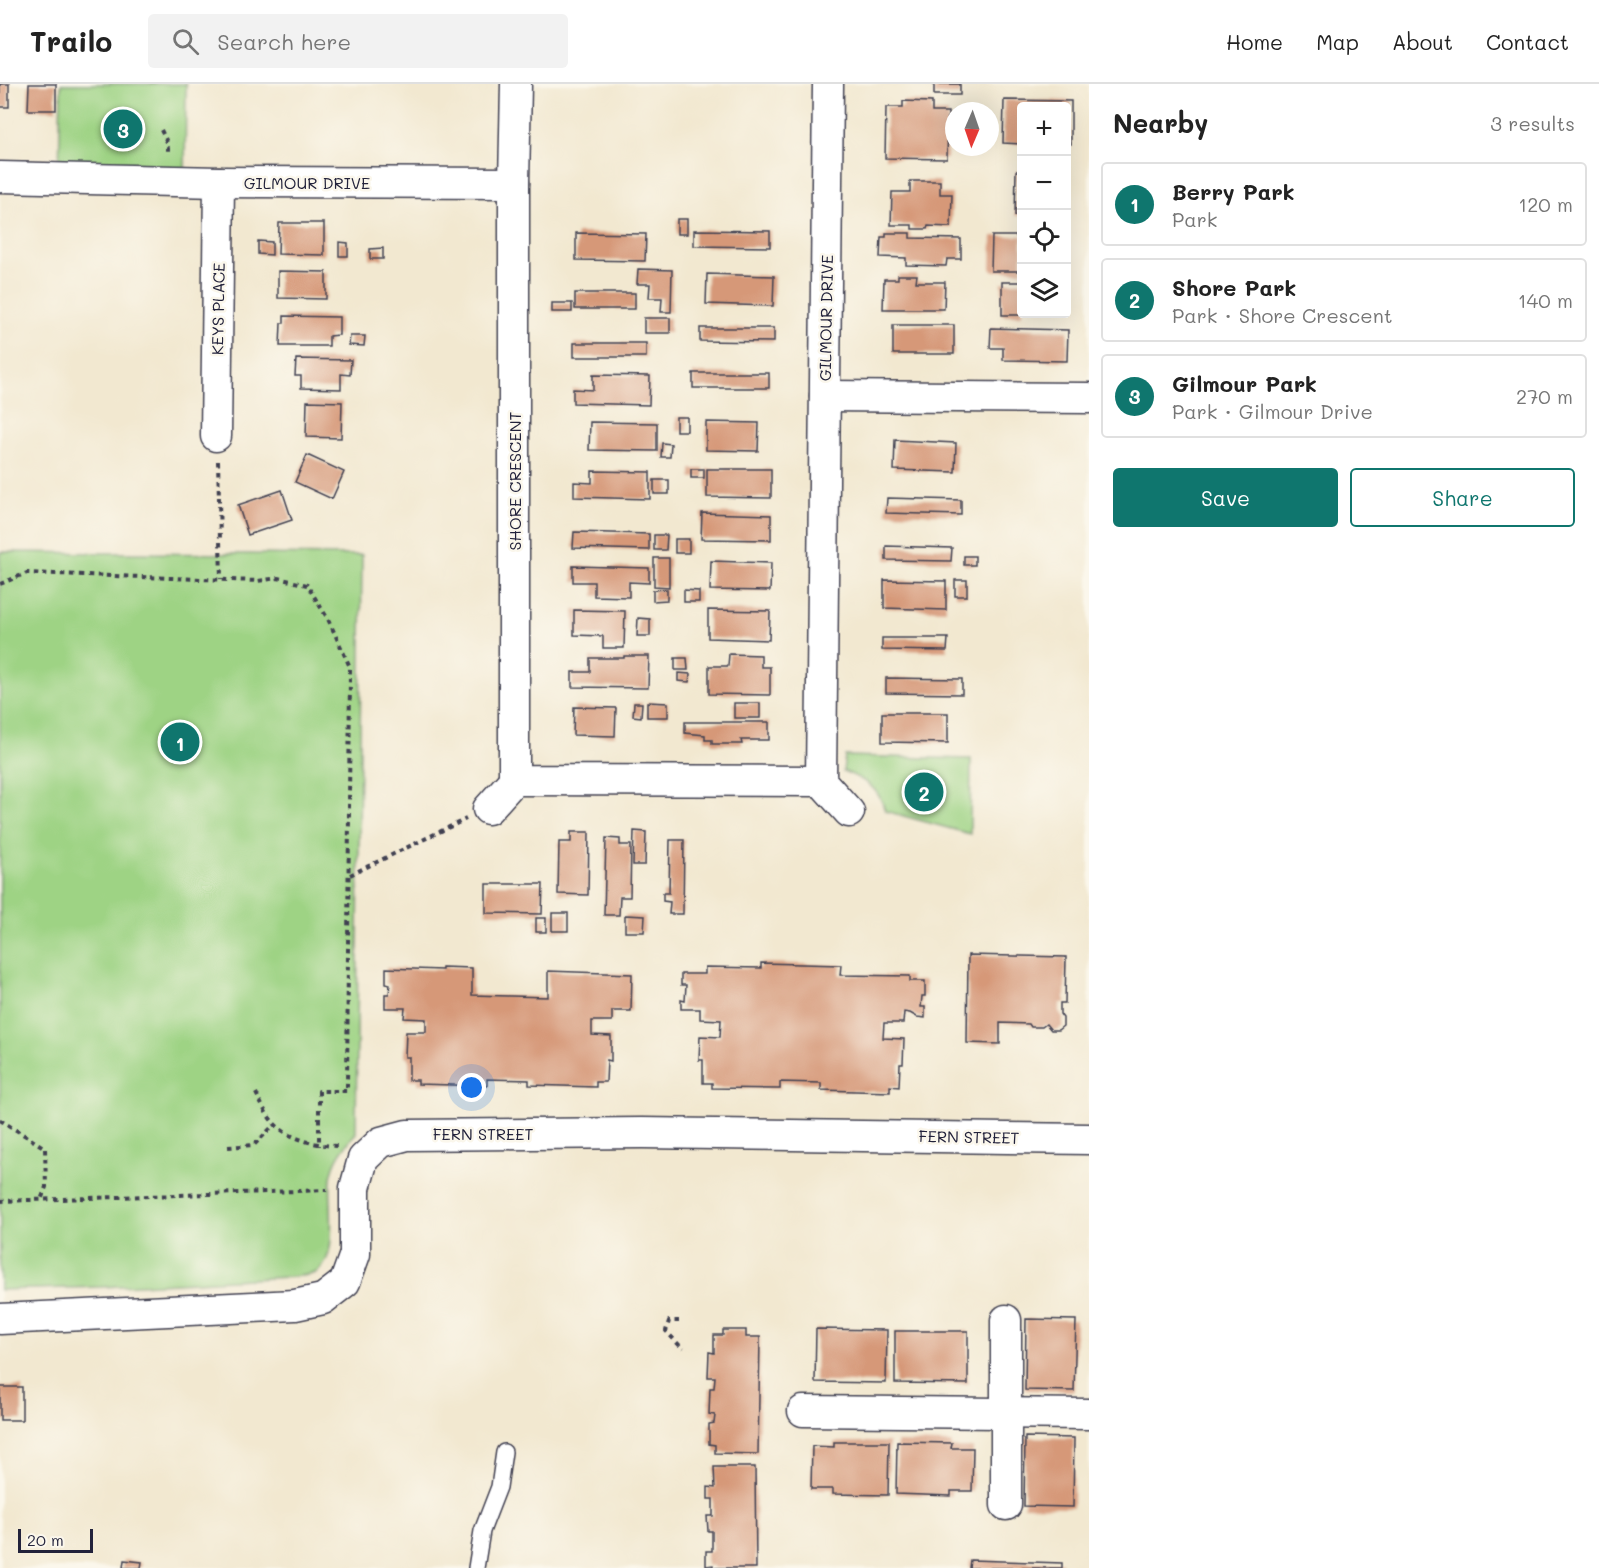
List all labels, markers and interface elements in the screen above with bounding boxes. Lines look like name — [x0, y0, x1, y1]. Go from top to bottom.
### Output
search box — [148, 14, 568, 68]
text: Trailo — [30, 23, 112, 59]
icon: search — [169, 25, 202, 58]
text: Search here — [217, 27, 351, 56]
text: Home — [1226, 28, 1283, 55]
text: Map — [1316, 28, 1359, 55]
text: About — [1392, 28, 1453, 55]
text: Contact — [1486, 28, 1569, 55]
north arrow — [945, 102, 999, 156]
map controls — [1017, 102, 1071, 318]
button: + — [1017, 102, 1071, 156]
pin: 3 — [104, 106, 142, 152]
text: Nearby — [1113, 106, 1208, 140]
text: 3 results — [1490, 110, 1575, 136]
button: − — [1017, 156, 1071, 210]
street label: GILMOUR DRIVE — [244, 172, 370, 193]
text: Berry Park — [1172, 177, 1295, 206]
text: 1 — [1130, 191, 1139, 217]
text: 120 m — [1518, 191, 1573, 217]
text: Park — [1172, 206, 1217, 232]
button: locate — [1017, 210, 1071, 264]
street label: GILMOUR DRIVE — [814, 255, 837, 381]
street label: KEYS PLACE — [206, 263, 229, 355]
button: layers — [1017, 264, 1071, 318]
text: Shore Park — [1172, 273, 1296, 302]
text: 2 — [1129, 287, 1140, 313]
text: 140 m — [1518, 287, 1573, 313]
text: Park · Shore Crescent — [1172, 302, 1393, 328]
text: Gilmour Park — [1172, 369, 1317, 398]
text: 3 — [1129, 383, 1141, 409]
text: 270 m — [1516, 383, 1573, 409]
text: Park · Gilmour Drive — [1172, 398, 1373, 424]
street label: SHORE CRESCENT — [504, 412, 525, 550]
button: Save — [1113, 468, 1338, 527]
button: Share — [1350, 468, 1575, 527]
pin: 1 — [160, 720, 200, 764]
pin: 2 — [904, 770, 944, 814]
your location — [457, 1073, 486, 1102]
street label: FERN STREET — [433, 1123, 533, 1144]
street label: FERN STREET — [918, 1125, 1020, 1148]
scale bar — [18, 1526, 93, 1554]
text: 20 m — [27, 1529, 64, 1550]

